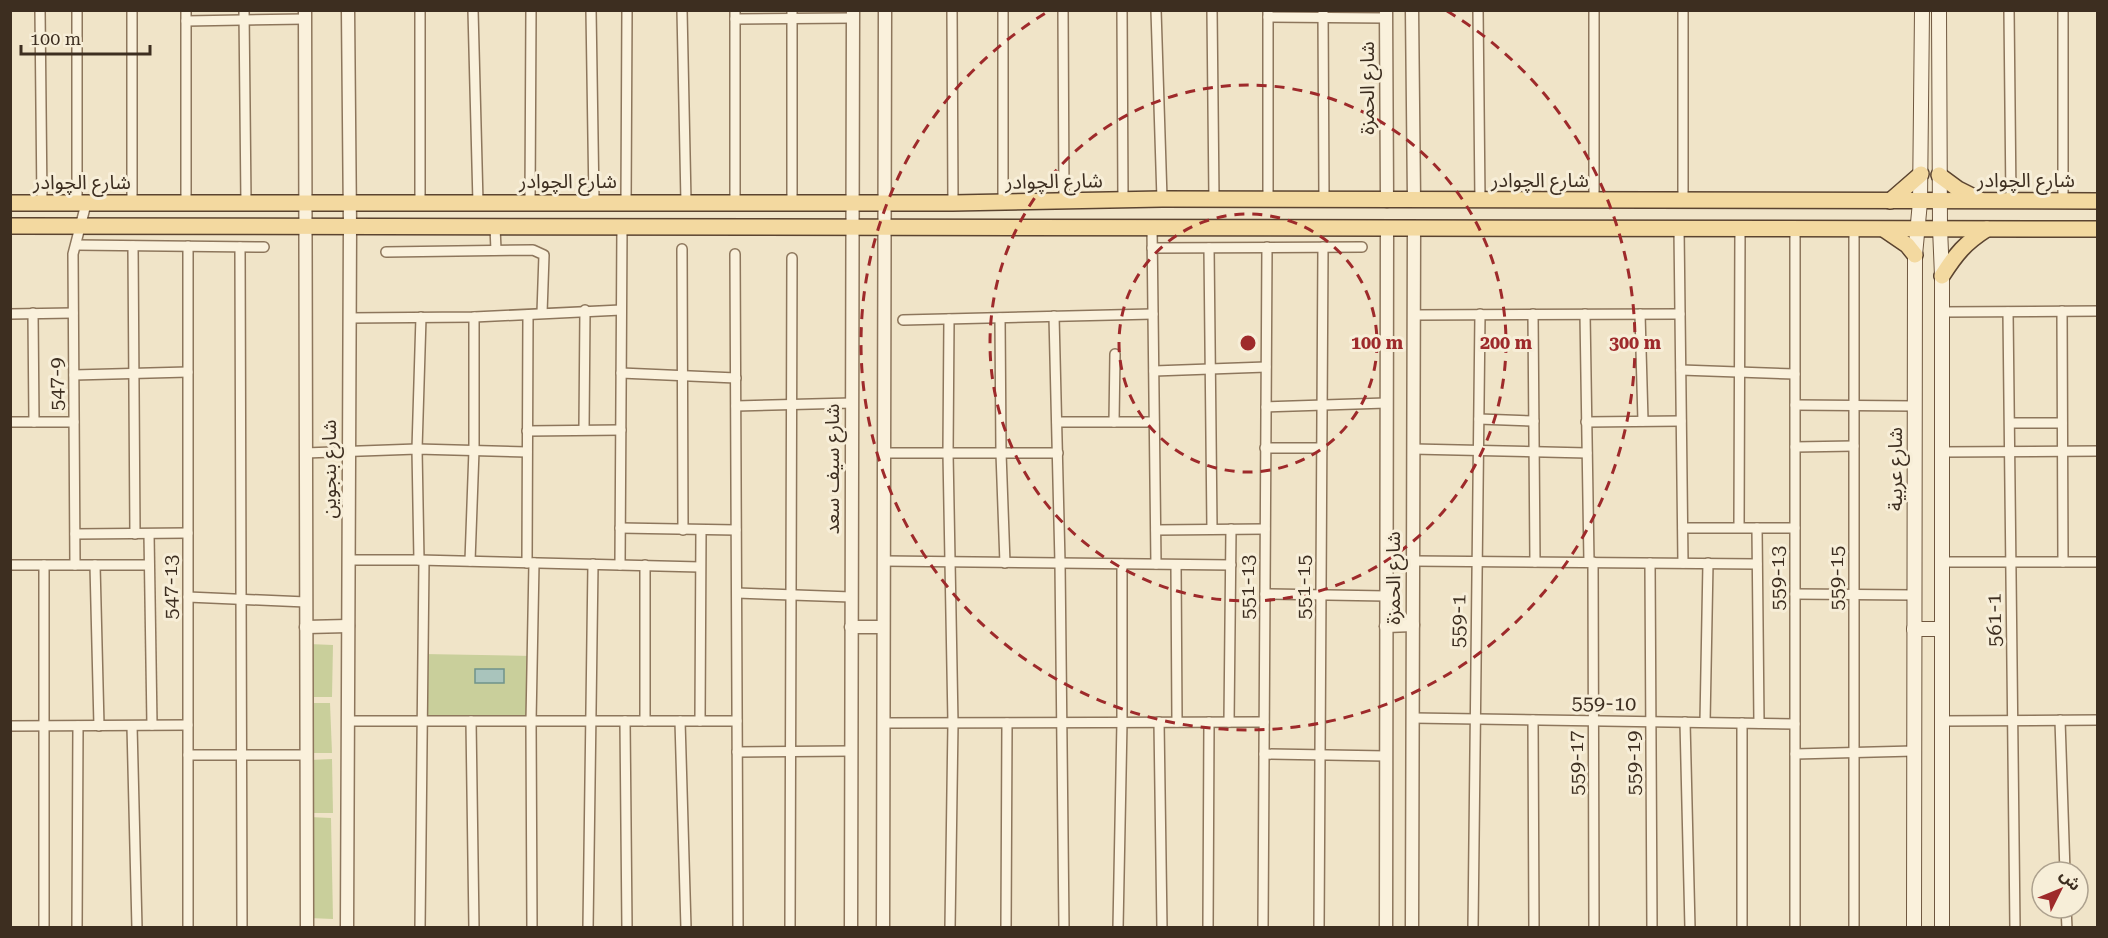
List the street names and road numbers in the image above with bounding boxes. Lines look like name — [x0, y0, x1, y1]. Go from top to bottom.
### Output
street label: شارع الحمزة — [1355, 41, 1382, 135]
street label: شارع الچوادر — [1004, 168, 1103, 197]
street label: شارع الچوادر — [1490, 168, 1589, 195]
street label: شارع الچوادر — [1976, 168, 2075, 195]
street label: شارع الچوادر — [518, 169, 617, 196]
street label: شارع الچوادر — [32, 170, 131, 197]
street label: 547-9 — [44, 357, 68, 411]
street label: شارع سيف سعد — [820, 404, 847, 534]
street label: شارع بنجوين — [317, 419, 344, 519]
street label: شارع عربية — [1883, 427, 1910, 511]
street label: شارع الحمزة — [1381, 531, 1408, 625]
street label: 559-13 — [1765, 546, 1789, 610]
street label: 559-15 — [1824, 546, 1848, 610]
street label: 547-13 — [158, 555, 182, 619]
street label: 551-13 — [1235, 555, 1259, 619]
street label: 551-15 — [1291, 555, 1315, 619]
street label: 561-1 — [1982, 593, 2006, 647]
street label: 559-1 — [1446, 594, 1470, 648]
street label: 559-10 — [1571, 690, 1637, 716]
street label: 559-17 — [1564, 731, 1588, 795]
street label: 559-19 — [1621, 731, 1645, 795]

